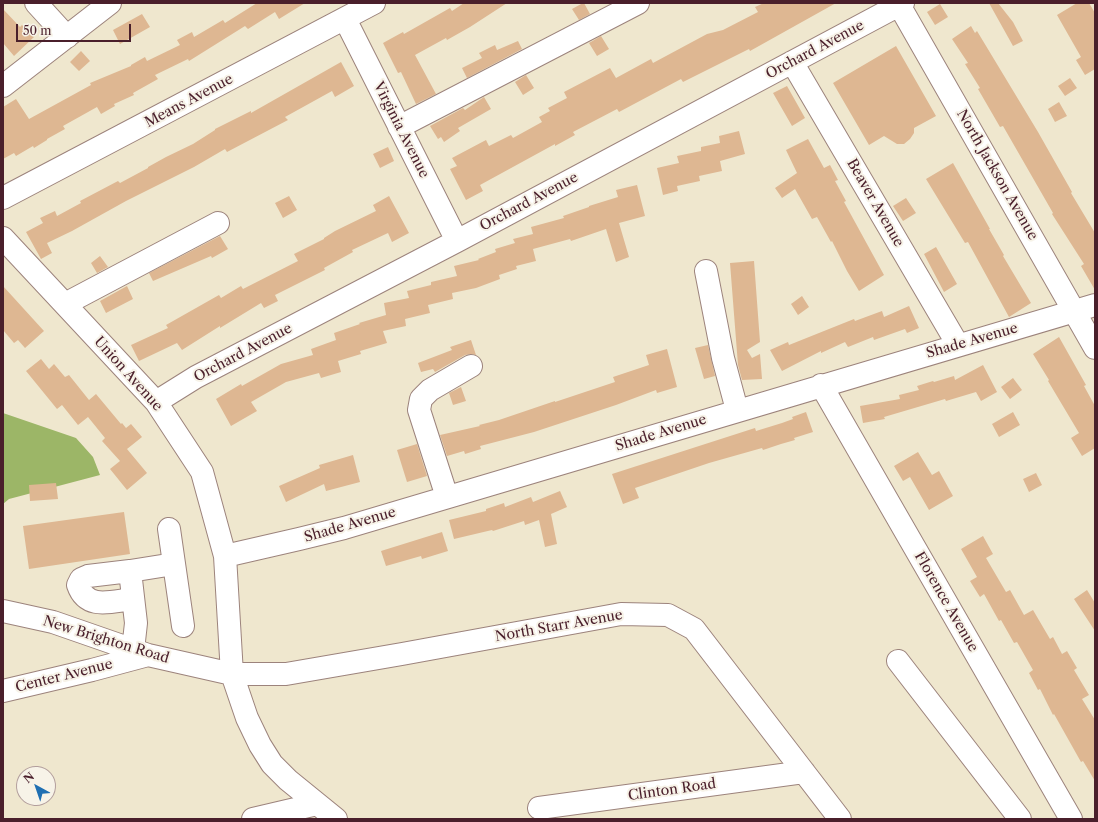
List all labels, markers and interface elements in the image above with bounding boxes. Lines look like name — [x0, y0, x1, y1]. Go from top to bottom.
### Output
scale bar — [18, 16, 133, 42]
street label: Orchard Avenue — [763, 17, 867, 83]
text: 50 m — [23, 23, 52, 38]
street label: Means Avenue — [142, 71, 236, 131]
street label: Virginia Avenue — [370, 79, 432, 181]
street label: North Jackson Avenue — [953, 107, 1041, 243]
street label: Beaver Avenue — [843, 156, 907, 250]
street label: Orchard Avenue — [477, 169, 581, 235]
street label: Orchard Avenue — [191, 320, 295, 386]
street label: Shade Avenue — [924, 320, 1020, 362]
street label: Union Avenue — [90, 333, 166, 415]
street label: Shade Avenue — [613, 411, 709, 455]
street label: Shade Avenue — [302, 504, 398, 546]
street label: Florence Avenue — [911, 549, 981, 655]
street label: North Starr Avenue — [494, 607, 624, 645]
street label: New Brighton Road — [41, 613, 171, 667]
street label: Center Avenue — [14, 656, 114, 696]
north arrow — [16, 766, 56, 806]
text: N — [21, 769, 37, 786]
street label: Clinton Road — [627, 776, 717, 804]

